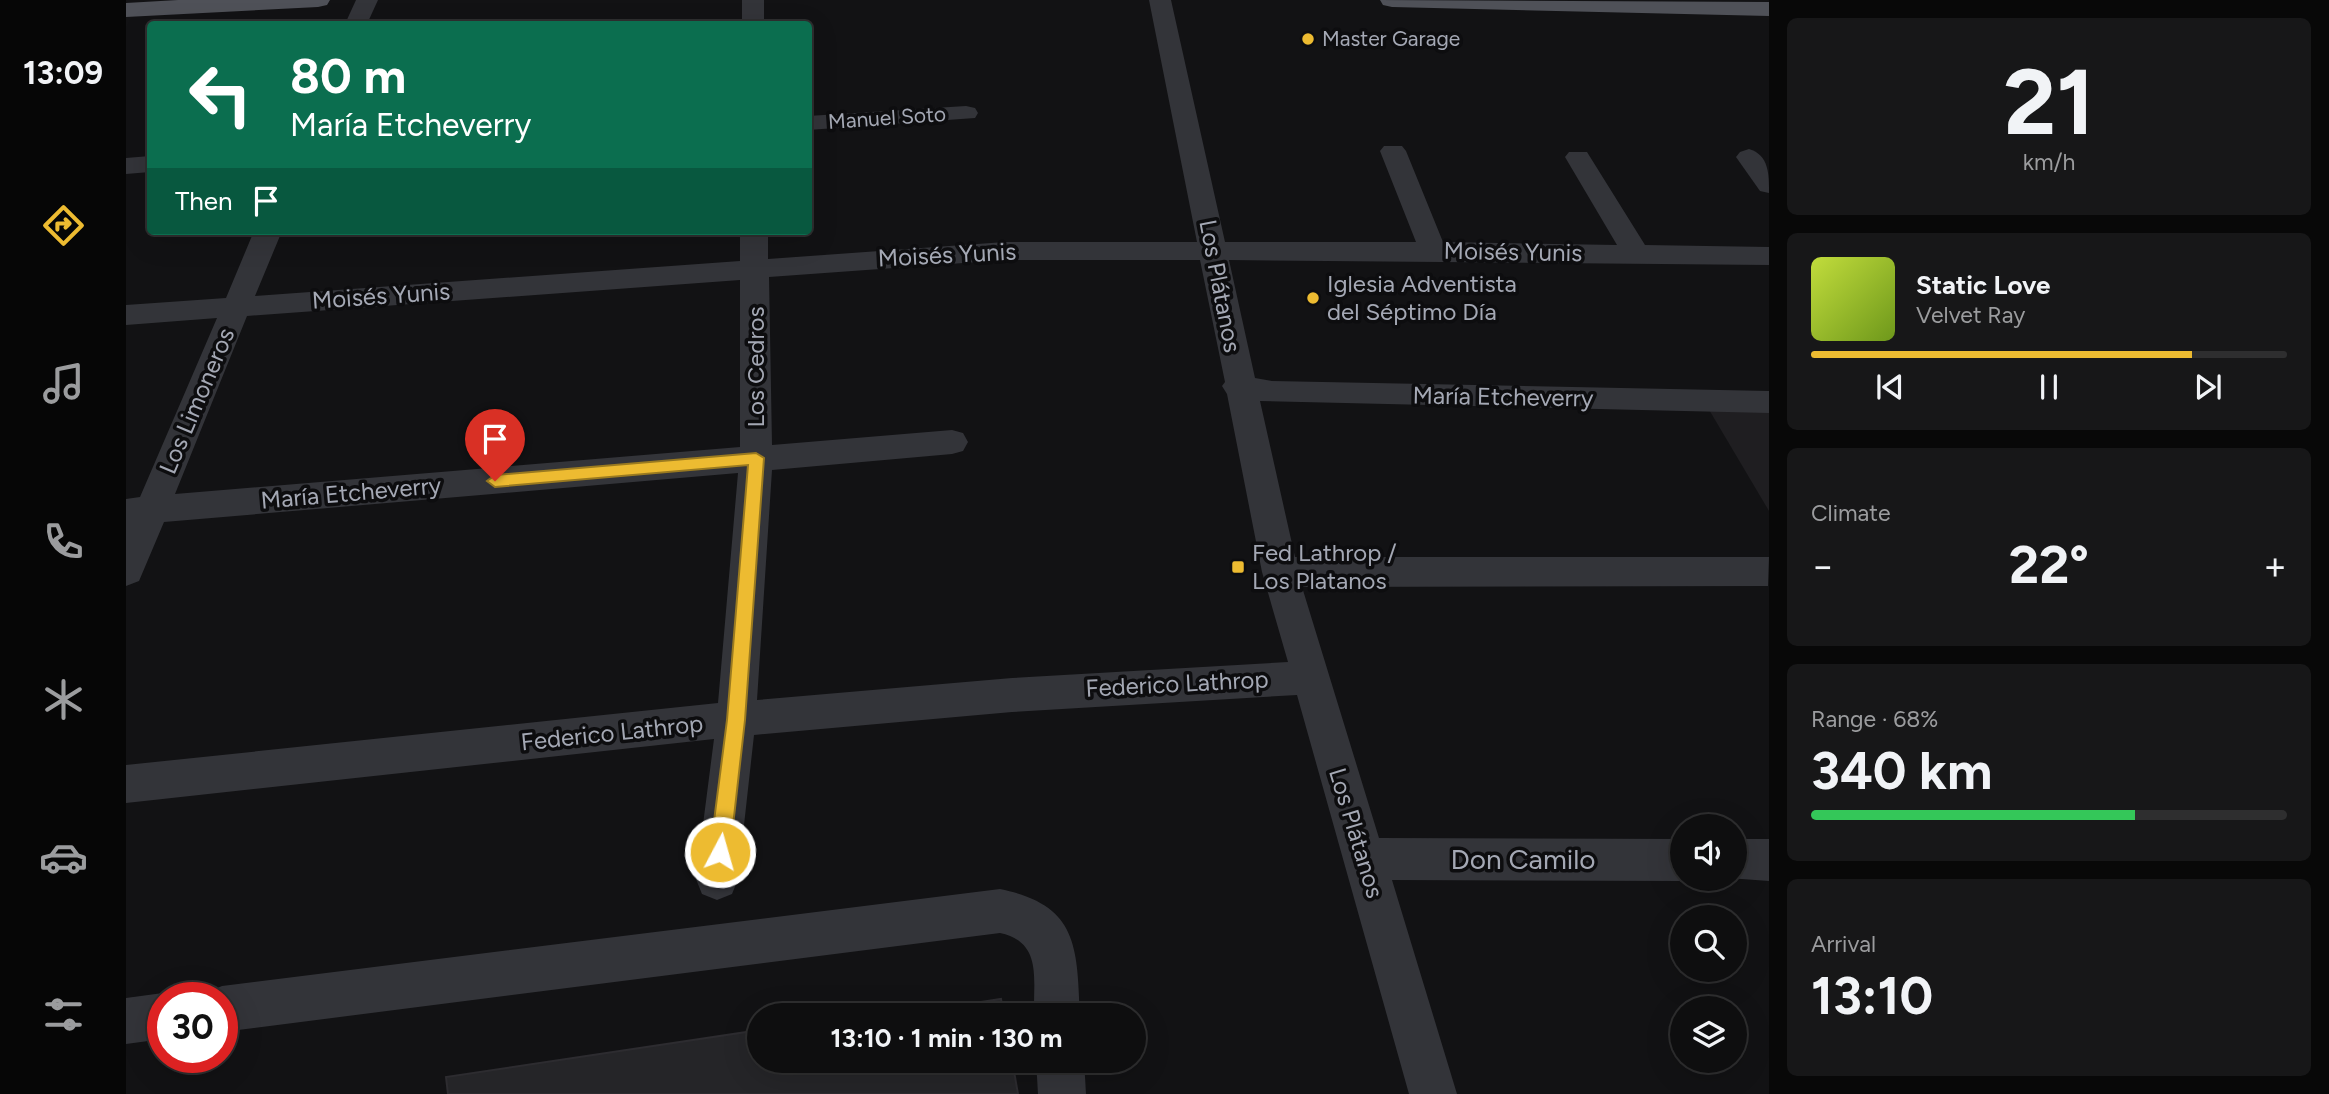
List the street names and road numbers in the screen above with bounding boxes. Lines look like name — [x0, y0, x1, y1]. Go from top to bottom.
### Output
street label: Manuel Soto — [827, 101, 947, 134]
street label: Los Plátanos — [1193, 217, 1248, 355]
street label: Moisés Yunis — [877, 236, 1017, 273]
street label: Moisés Yunis — [1443, 236, 1583, 267]
street label: Moisés Yunis — [311, 276, 451, 315]
street label: Los Cedros — [741, 306, 770, 428]
street label: Los Limoneros — [153, 324, 240, 478]
street label: María Etcheverry — [1412, 380, 1594, 413]
street label: María Etcheverry — [260, 470, 443, 515]
street label: Federico Lathrop — [1085, 664, 1269, 703]
street label: Federico Lathrop — [519, 709, 705, 756]
street label: Los Plátanos — [1323, 764, 1390, 901]
street label: Don Camilo — [1450, 842, 1596, 876]

